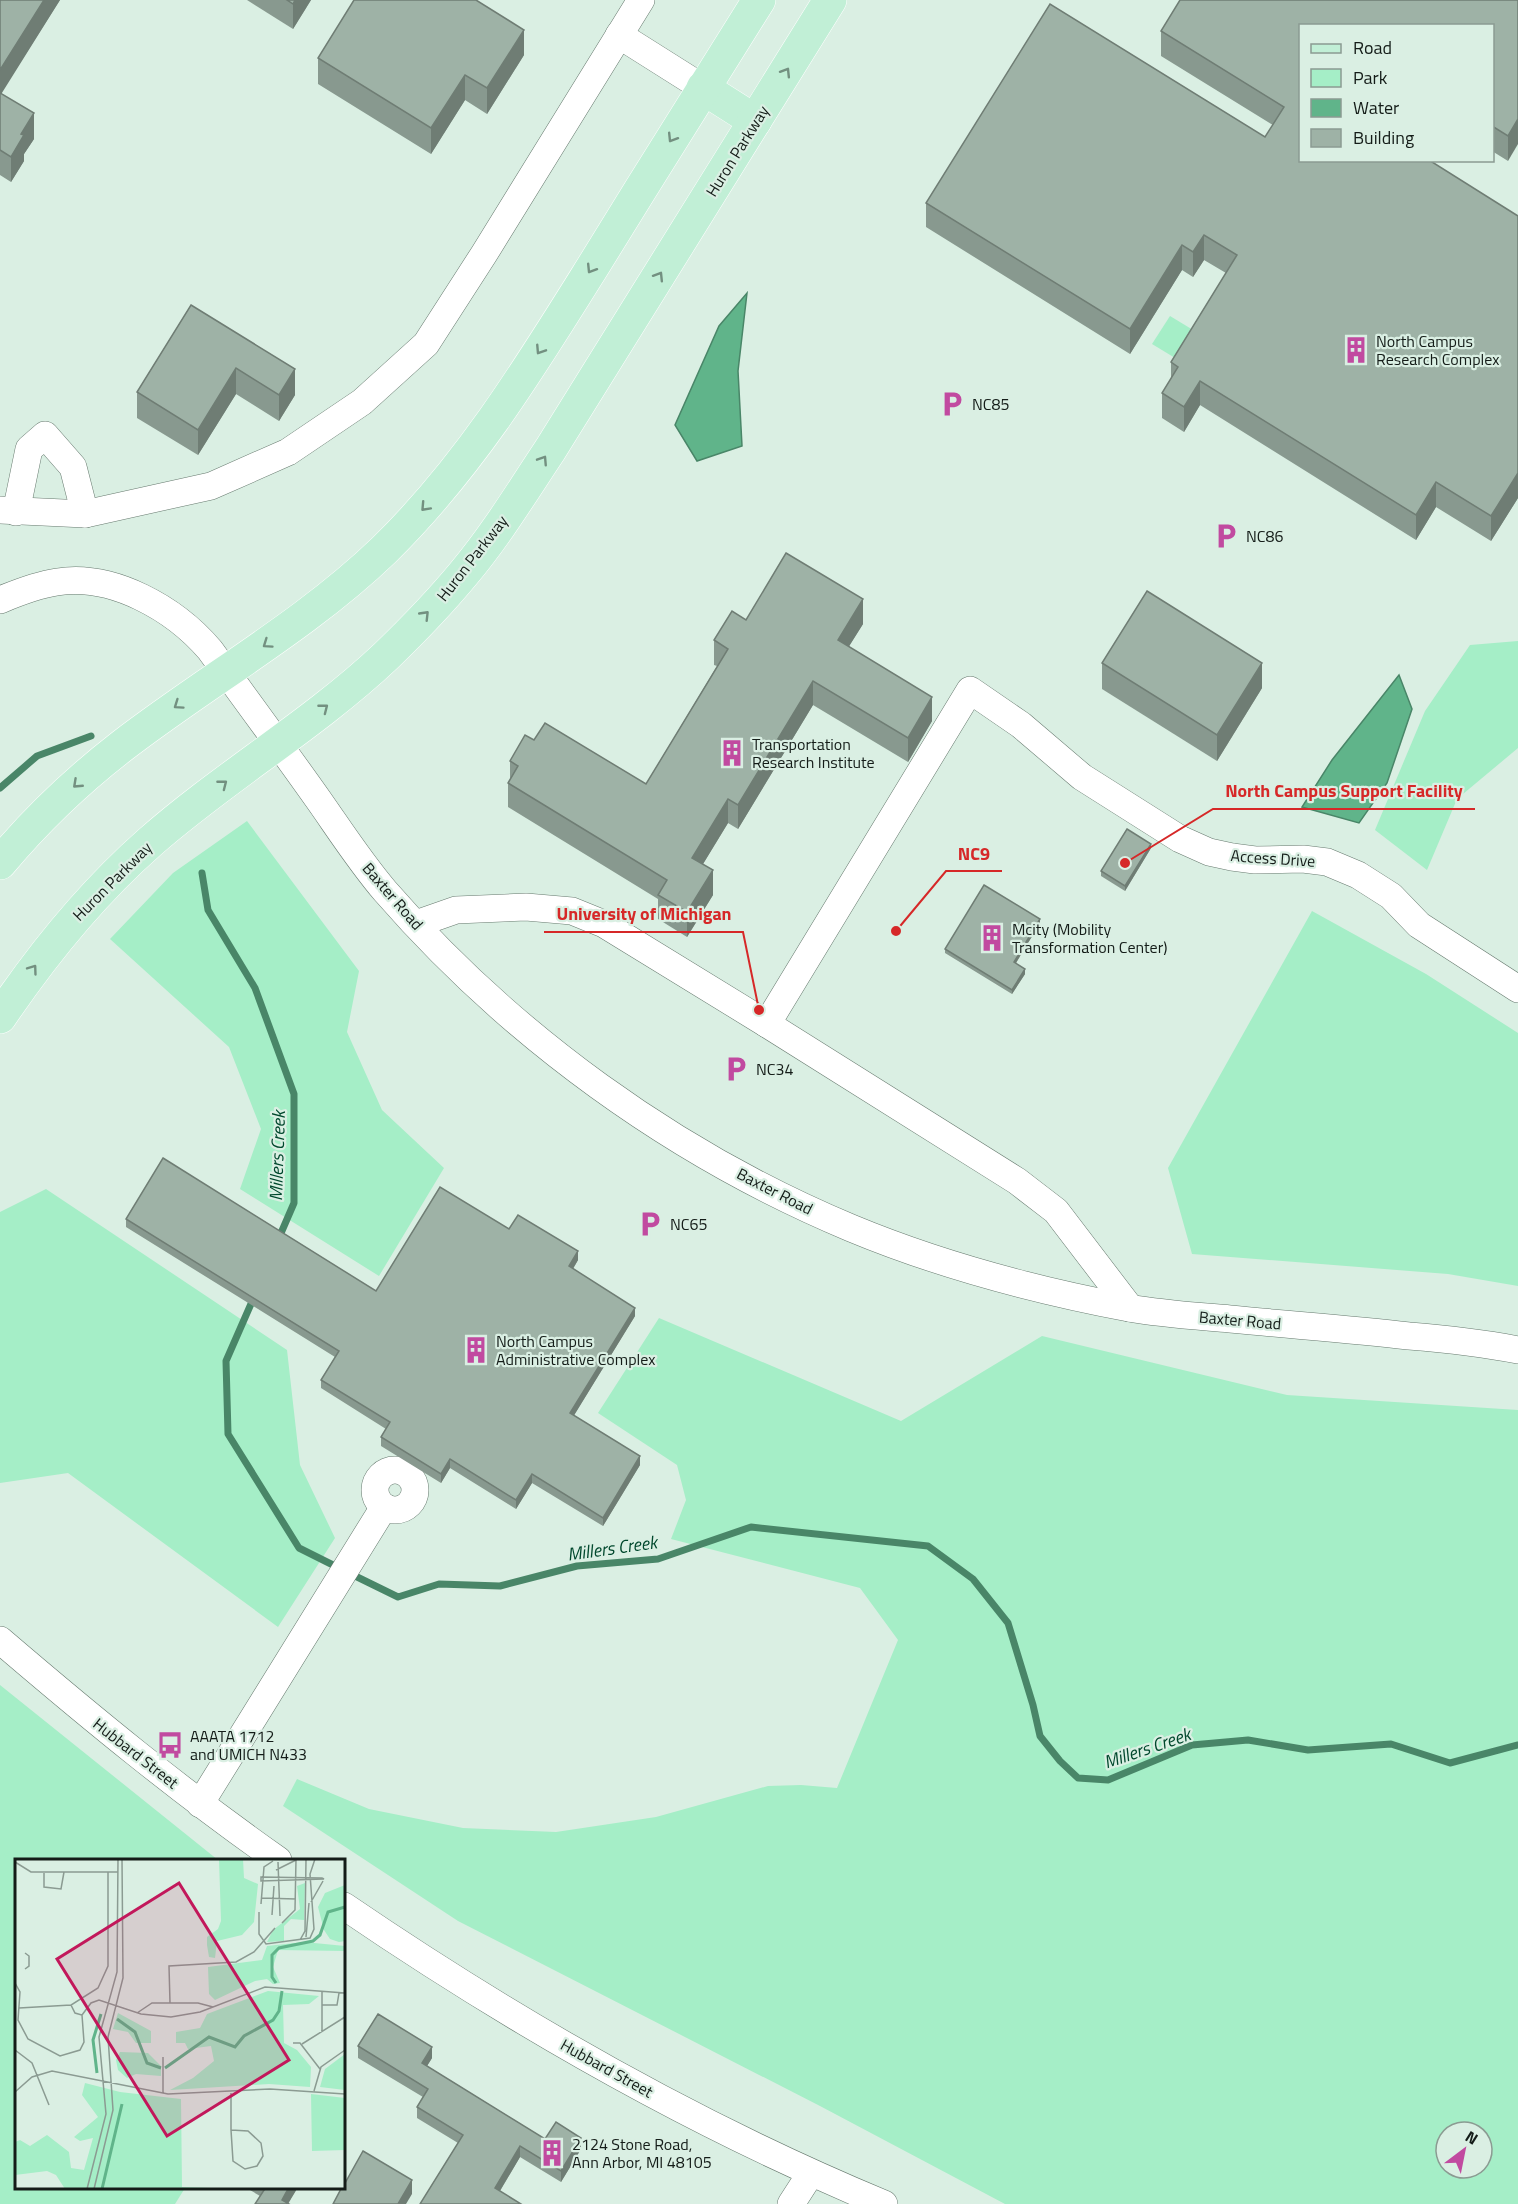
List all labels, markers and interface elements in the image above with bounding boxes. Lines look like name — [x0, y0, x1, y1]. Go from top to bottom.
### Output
legend — [1299, 24, 1494, 162]
text: Road — [1353, 34, 1392, 61]
text: Park — [1353, 64, 1388, 91]
one-way arrow — [779, 67, 790, 78]
text: Water — [1353, 94, 1399, 121]
street label: Huron Parkway — [699, 100, 775, 201]
text: Building — [1353, 124, 1414, 151]
one-way arrow — [668, 132, 680, 142]
one-way arrow — [587, 263, 598, 274]
one-way arrow — [651, 272, 663, 282]
place label: North Campus Research Complex — [1376, 329, 1500, 371]
building icon: North Campus Research Complex — [1341, 335, 1371, 365]
one-way arrow — [536, 343, 547, 354]
parking icon: NC85 — [937, 389, 967, 419]
place label: NC85 — [972, 392, 1009, 416]
one-way arrow — [536, 456, 547, 467]
one-way arrow — [421, 501, 432, 511]
street label: Huron Parkway — [431, 510, 514, 606]
parking icon: NC86 — [1211, 521, 1241, 551]
place label: NC86 — [1246, 524, 1283, 548]
one-way arrow — [418, 611, 429, 622]
one-way arrow — [263, 637, 274, 648]
one-way arrow — [174, 698, 185, 709]
one-way arrow — [317, 704, 328, 715]
place label: Transportation Research Institute — [752, 732, 875, 774]
building icon: Transportation Research Institute — [717, 738, 747, 768]
callout: North Campus Support Facility — [1213, 773, 1475, 809]
one-way arrow — [73, 777, 84, 788]
text: North Campus Support Facility — [1225, 777, 1463, 804]
one-way arrow — [216, 781, 227, 792]
callout: NC9 — [946, 835, 1002, 871]
street label: Huron Parkway — [67, 836, 157, 926]
text: NC9 — [958, 840, 990, 867]
street label: Access Drive — [1230, 843, 1316, 873]
street label: Baxter Road — [357, 857, 429, 935]
callout: University of Michigan — [544, 896, 743, 932]
text: University of Michigan — [556, 900, 732, 927]
place label: Mcity (Mobility Transformation Center) — [1012, 917, 1167, 959]
building icon: Mcity (Mobility Transformation Center) — [977, 923, 1007, 953]
one-way arrow — [26, 965, 37, 976]
parking icon: NC34 — [721, 1054, 751, 1084]
place label: NC34 — [756, 1057, 793, 1081]
water label: Millers Creek — [262, 1108, 292, 1202]
street label: Baxter Road — [733, 1162, 817, 1220]
parking icon: NC65 — [635, 1209, 665, 1239]
place label: NC65 — [670, 1212, 707, 1236]
street label: Baxter Road — [1198, 1304, 1282, 1336]
place label: North Campus Administrative Complex — [496, 1329, 656, 1371]
building icon: North Campus Administrative Complex — [461, 1335, 491, 1365]
water label: Millers Creek — [565, 1528, 661, 1568]
street label: Hubbard Street — [88, 1712, 184, 1794]
water label: Millers Creek — [1100, 1720, 1196, 1775]
place label: AAATA 1712 and UMICH N433 — [190, 1724, 307, 1766]
bus stop icon: AAATA 1712 and UMICH N433 — [155, 1730, 185, 1760]
inset map — [15, 1859, 345, 2189]
street label: Hubbard Street — [556, 2033, 658, 2104]
north arrow — [1434, 2120, 1494, 2180]
text: N — [1461, 2124, 1483, 2150]
place label: 2124 Stone Road, Ann Arbor, MI 48105 — [572, 2132, 712, 2174]
building icon: 2124 Stone Road, Ann Arbor, MI 48105 — [537, 2138, 567, 2168]

